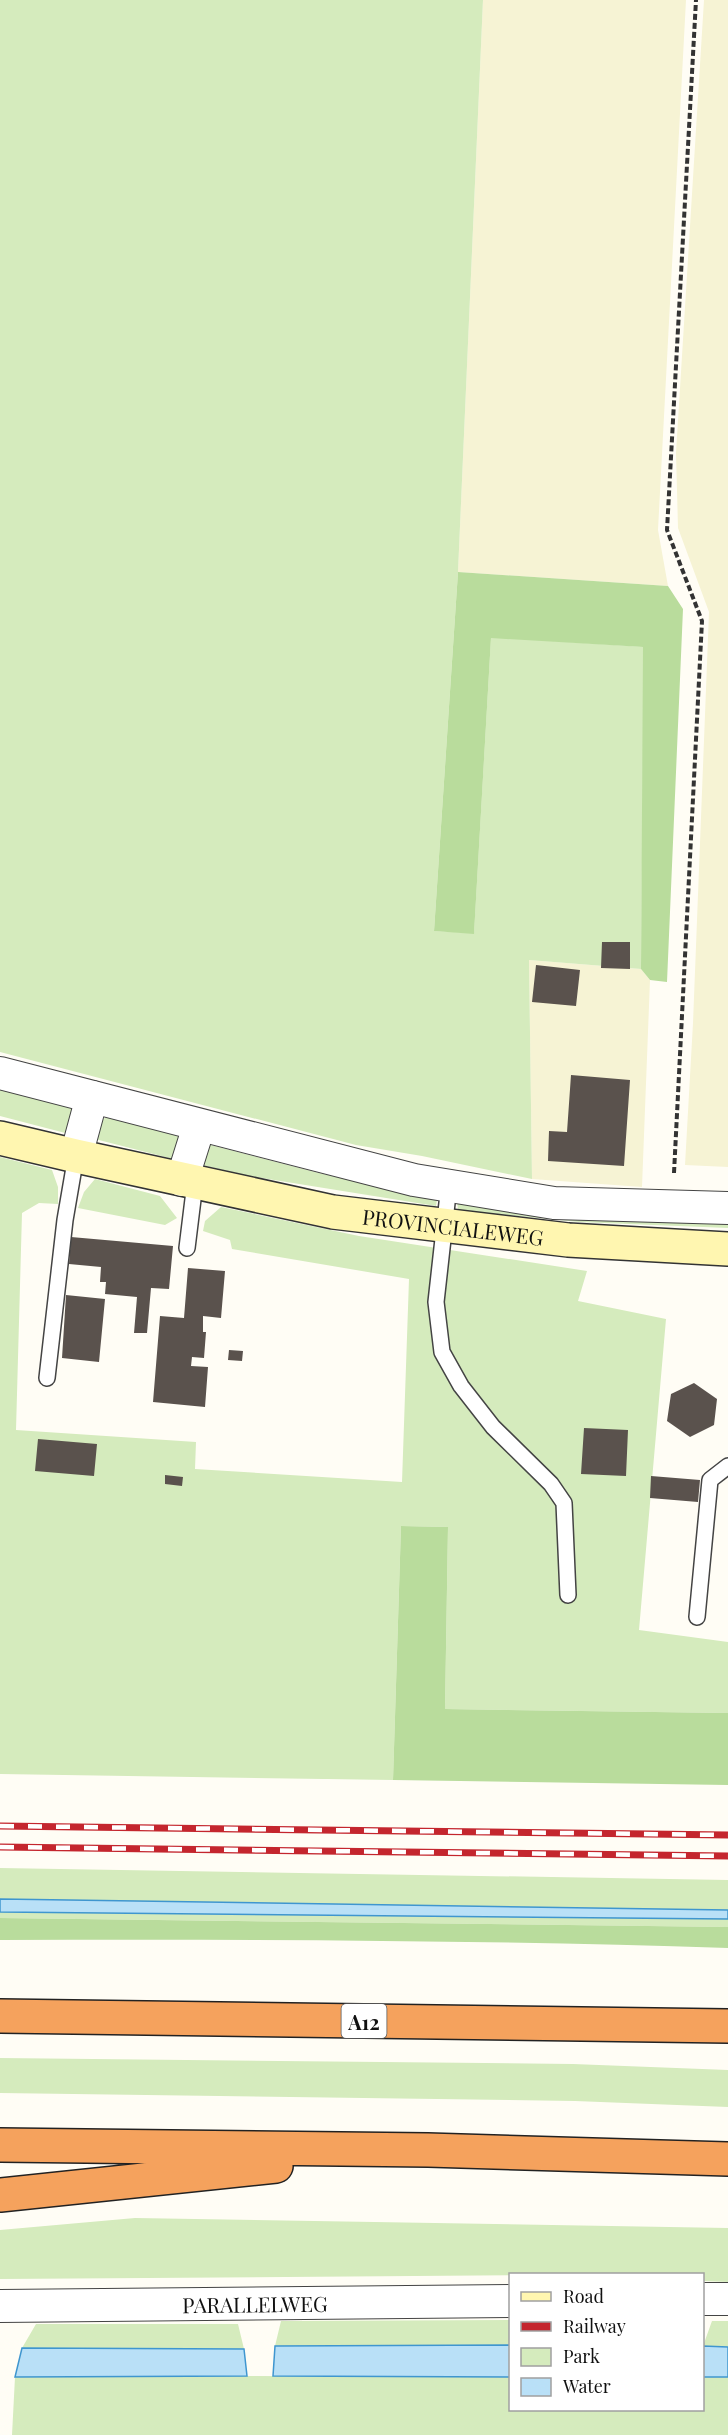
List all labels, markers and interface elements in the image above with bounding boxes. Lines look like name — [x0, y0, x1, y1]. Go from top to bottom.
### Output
street label: PROVINCIALEWEG — [361, 1202, 545, 1251]
road number: A12 — [342, 2004, 386, 2038]
legend — [509, 2273, 704, 2411]
text: Road — [563, 2284, 604, 2308]
street label: PARALLELWEG — [182, 2289, 328, 2318]
text: Railway — [563, 2314, 626, 2338]
text: Park — [563, 2344, 600, 2368]
text: Water — [562, 2374, 611, 2398]

